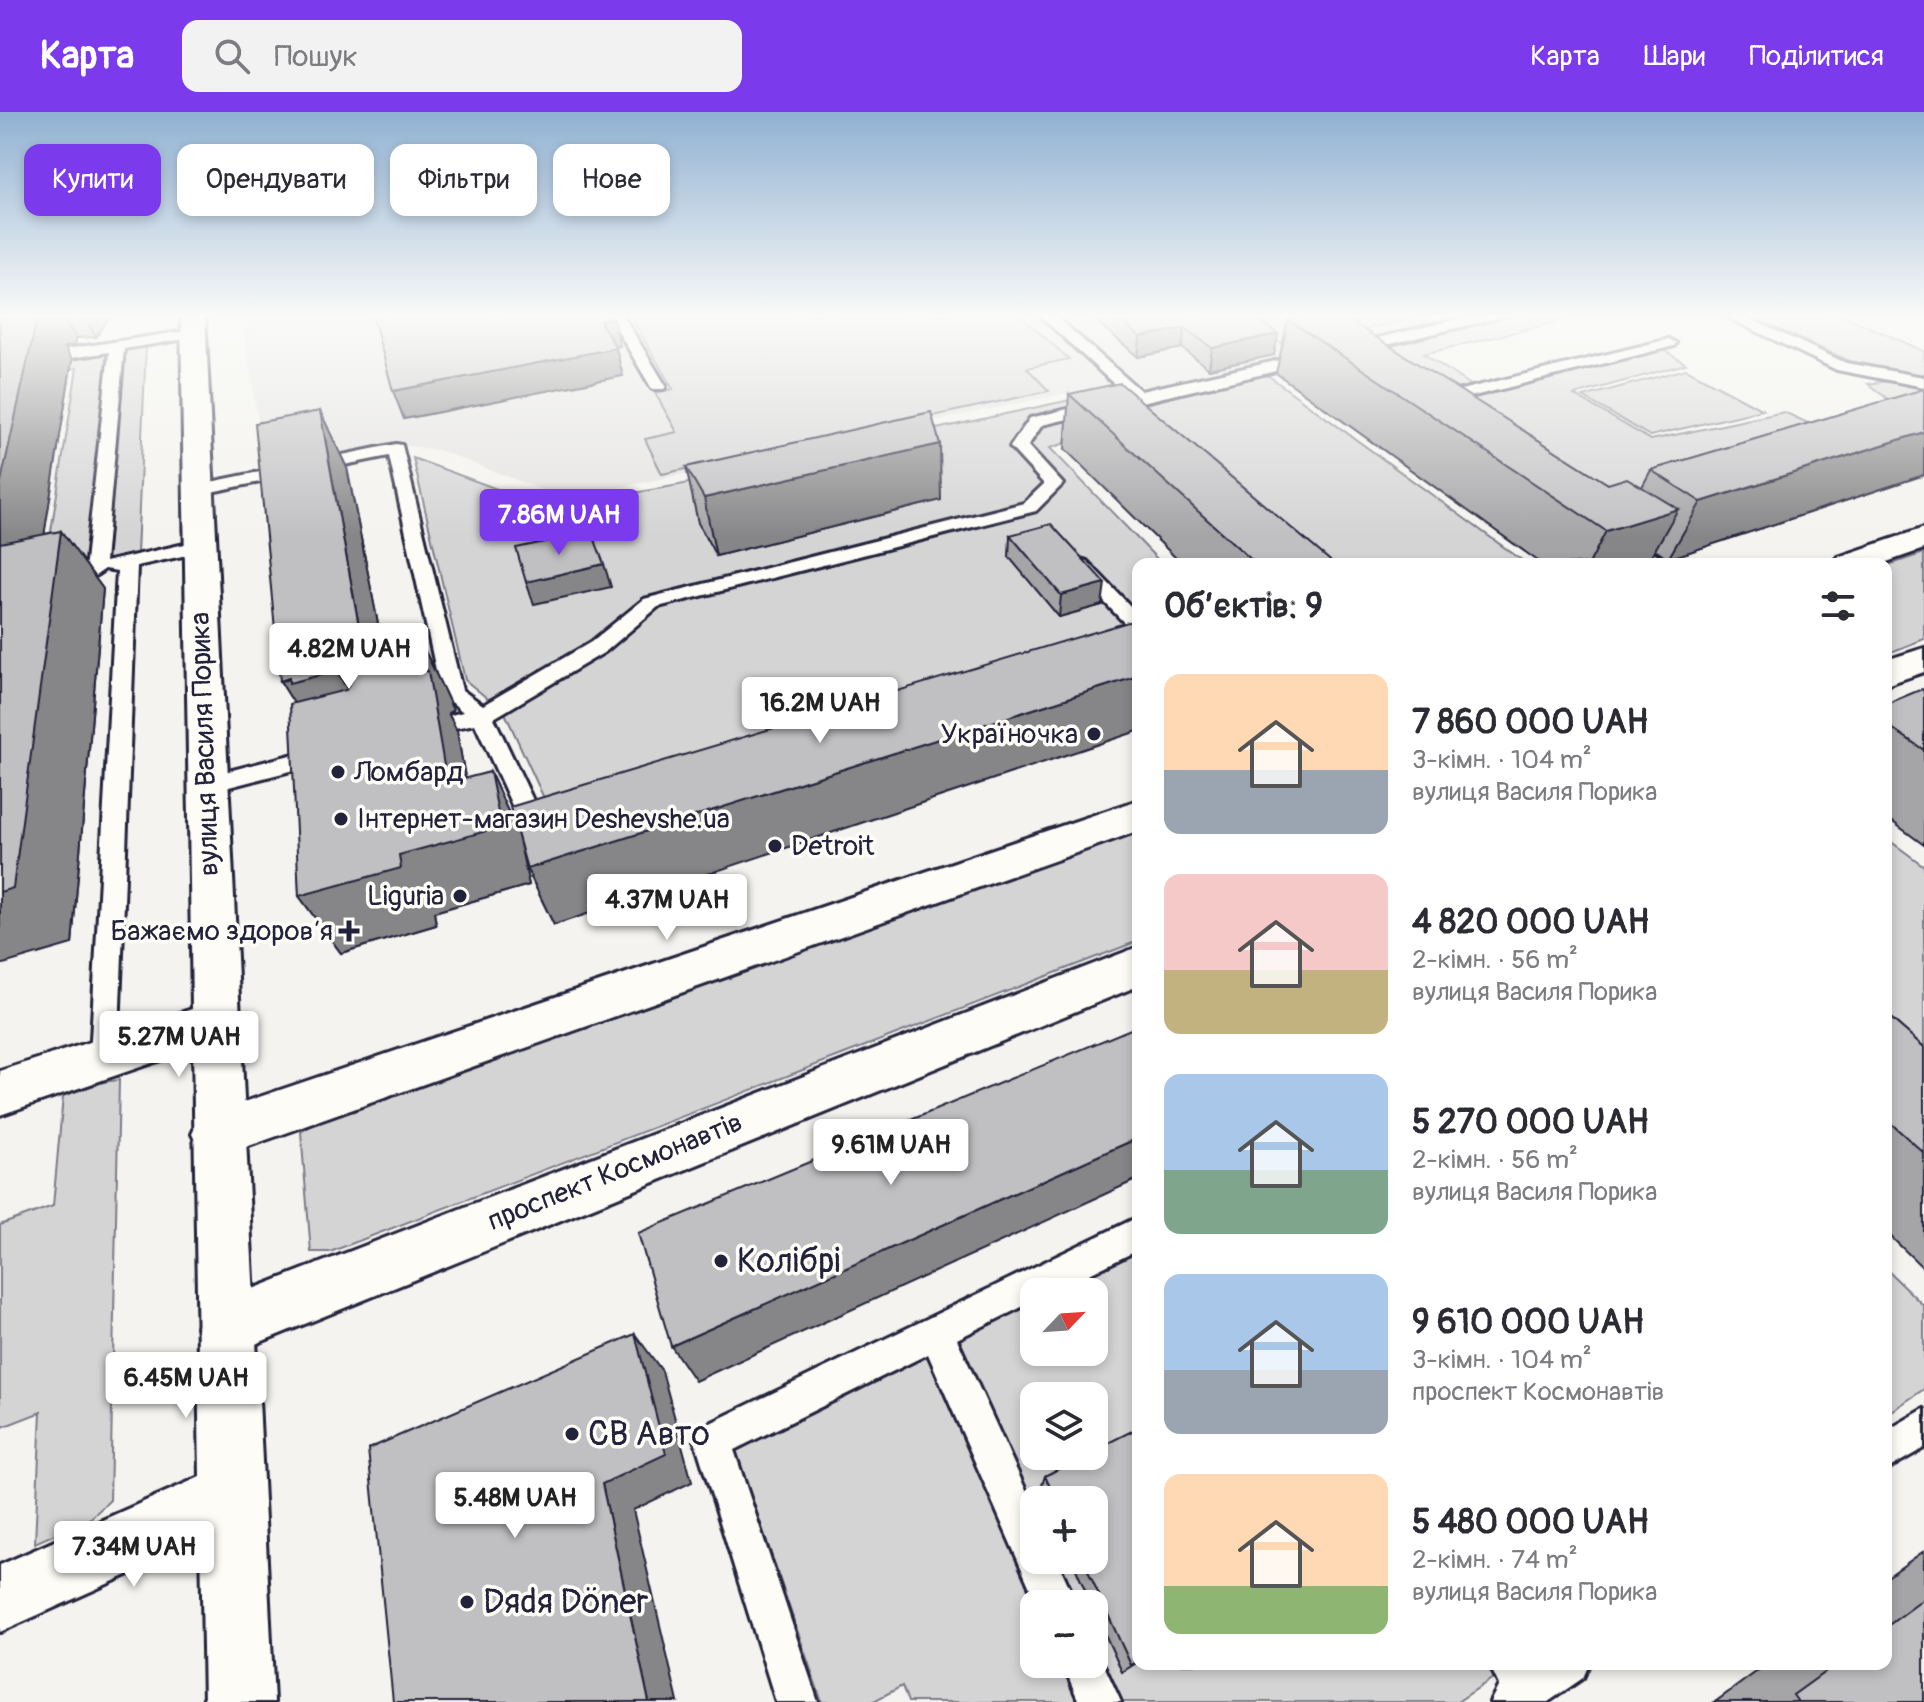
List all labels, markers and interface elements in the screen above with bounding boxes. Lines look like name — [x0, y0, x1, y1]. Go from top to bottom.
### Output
search box — [182, 20, 742, 92]
text: Карта — [40, 32, 134, 80]
icon: search — [210, 34, 254, 78]
text: Пошук — [274, 38, 358, 75]
text: Карта — [1530, 39, 1600, 74]
text: Шари — [1644, 39, 1705, 74]
text: Поділитися — [1749, 39, 1884, 74]
chip: Купити — [24, 144, 161, 216]
chip: Орендувати — [177, 144, 374, 216]
chip: Фільтри — [390, 144, 537, 216]
chip: Нове — [553, 144, 670, 216]
pin: 7.86M UAH — [467, 489, 651, 557]
text: 7.86M UAH — [498, 499, 620, 531]
icon: filters — [1816, 584, 1860, 628]
text: Об’єктів: 9 — [1164, 585, 1323, 628]
street label: вулиця Василя Порика — [183, 611, 227, 877]
pin: 4.82M UAH — [257, 623, 441, 691]
text: 4.82M UAH — [287, 633, 411, 665]
pin: 16.2M UAH — [728, 677, 912, 745]
text: 16.2M UAH — [760, 687, 880, 719]
text: 7 860 000 UAH — [1412, 701, 1648, 744]
icon: home — [1228, 706, 1324, 802]
place label: Україночка — [940, 717, 1078, 752]
marker: Україночка — [1085, 725, 1103, 743]
text: 3-кімн. · 104 m² — [1412, 744, 1592, 776]
place label: Ломбард — [353, 755, 464, 790]
marker: Ломбард — [329, 763, 347, 781]
text: вулиця Василя Порика — [1412, 776, 1657, 808]
place label: Інтернет-магазин Deshevshe.ua — [357, 802, 730, 837]
marker: Інтернет-магазин Deshevshe.ua — [332, 810, 350, 828]
place label: Detroit — [791, 829, 875, 864]
marker: Detroit — [766, 837, 784, 855]
pin: 4.37M UAH — [575, 874, 759, 942]
place label: Liguria — [367, 879, 444, 914]
text: 4.37M UAH — [605, 884, 729, 916]
marker: Liguria — [451, 887, 469, 905]
text: 4 820 000 UAH — [1412, 901, 1649, 944]
icon: home — [1228, 906, 1324, 1002]
place label: Бажаємо здоровʼя — [111, 914, 333, 949]
marker: Бажаємо здоровʼя — [340, 922, 358, 940]
text: 2-кімн. · 56 m² — [1412, 944, 1578, 976]
text: вулиця Василя Порика — [1412, 976, 1657, 1008]
pin: 5.27M UAH — [87, 1011, 271, 1079]
text: 5.27M UAH — [118, 1021, 240, 1053]
text: 5 270 000 UAH — [1412, 1101, 1649, 1144]
street label: проспект Космонавтів — [482, 1105, 748, 1239]
icon: home — [1228, 1106, 1324, 1202]
pin: 9.61M UAH — [799, 1119, 983, 1187]
text: 9.61M UAH — [831, 1129, 951, 1161]
text: 2-кімн. · 56 m² — [1412, 1144, 1578, 1176]
text: вулиця Василя Порика — [1412, 1176, 1657, 1208]
place label: Колібрі — [737, 1240, 840, 1283]
marker: Колібрі — [712, 1252, 730, 1270]
north arrow — [1020, 1278, 1108, 1366]
map controls — [1020, 1278, 1108, 1678]
text: 9 610 000 UAH — [1412, 1301, 1644, 1344]
icon: home — [1228, 1306, 1324, 1402]
text: 3-кімн. · 104 m² — [1412, 1344, 1592, 1376]
pin: 6.45M UAH — [94, 1352, 278, 1420]
text: 6.45M UAH — [124, 1362, 248, 1394]
text: проспект Космонавтів — [1412, 1376, 1664, 1408]
button: layers — [1020, 1382, 1108, 1470]
place label: СВ Авто — [588, 1413, 710, 1456]
marker: СВ Авто — [563, 1425, 581, 1443]
pin: 5.48M UAH — [423, 1472, 607, 1540]
text: 5.48M UAH — [454, 1482, 576, 1514]
button: + — [1020, 1486, 1108, 1574]
text: 5 480 000 UAH — [1412, 1501, 1648, 1544]
icon: home — [1228, 1506, 1324, 1602]
pin: 7.34M UAH — [42, 1521, 226, 1589]
text: 7.34M UAH — [72, 1531, 196, 1563]
text: 2-кімн. · 74 m² — [1412, 1544, 1578, 1576]
text: вулиця Василя Порика — [1412, 1576, 1657, 1608]
place label: Dяdя Döner — [483, 1581, 648, 1624]
button: − — [1020, 1590, 1108, 1678]
marker: Dяdя Döner — [458, 1593, 476, 1611]

